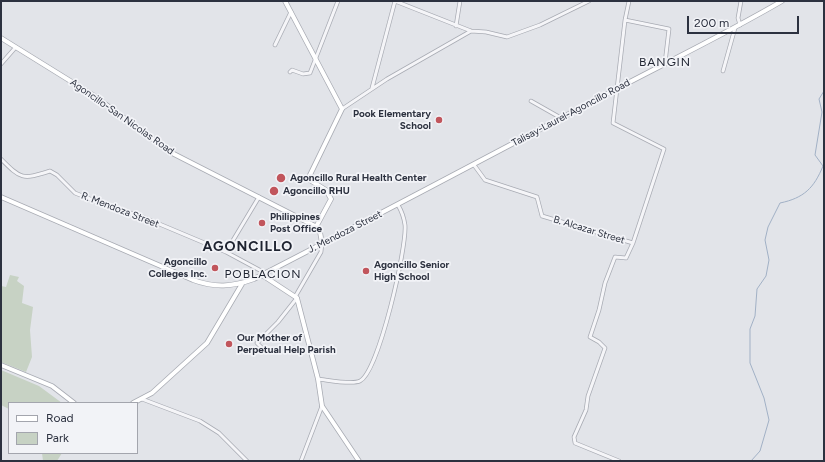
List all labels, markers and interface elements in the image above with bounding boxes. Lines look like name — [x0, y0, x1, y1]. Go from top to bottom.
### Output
scale bar — [689, 8, 801, 34]
text: 200 m — [694, 16, 729, 30]
district label: BANGIN — [639, 55, 691, 69]
street label: Agoncillo-San Nicolas Road — [68, 77, 176, 157]
street label: Talisay-Laurel-Agoncillo Road — [510, 77, 632, 149]
place label: Pook Elementary School — [353, 108, 431, 132]
marker: Pook Elementary School — [434, 115, 444, 125]
marker: Agoncillo Rural Health Center — [275, 172, 287, 184]
place label: Agoncillo Rural Health Center — [290, 172, 426, 184]
marker: Agoncillo RHU — [268, 185, 280, 197]
place label: Agoncillo RHU — [283, 185, 350, 197]
street label: R. Mendoza Street — [79, 190, 161, 230]
street label: J. Mendoza Street — [306, 208, 384, 256]
place label: Philippines Post Office — [270, 211, 322, 234]
street label: B. Alcazar Street — [552, 213, 626, 247]
marker: Philippines Post Office — [257, 218, 267, 228]
district label: AGONCILLO — [203, 239, 293, 255]
place label: Agoncillo Colleges Inc. — [148, 256, 207, 280]
place label: Agoncillo Senior High School — [374, 259, 449, 282]
marker: Agoncillo Colleges Inc. — [210, 263, 220, 273]
marker: Agoncillo Senior High School — [361, 266, 371, 276]
district label: POBLACION — [224, 267, 302, 281]
place label: Our Mother of Perpetual Help Parish — [237, 332, 336, 356]
marker: Our Mother of Perpetual Help Parish — [224, 339, 234, 349]
legend — [8, 402, 138, 454]
text: Road — [46, 411, 74, 425]
text: Park — [46, 431, 69, 445]

